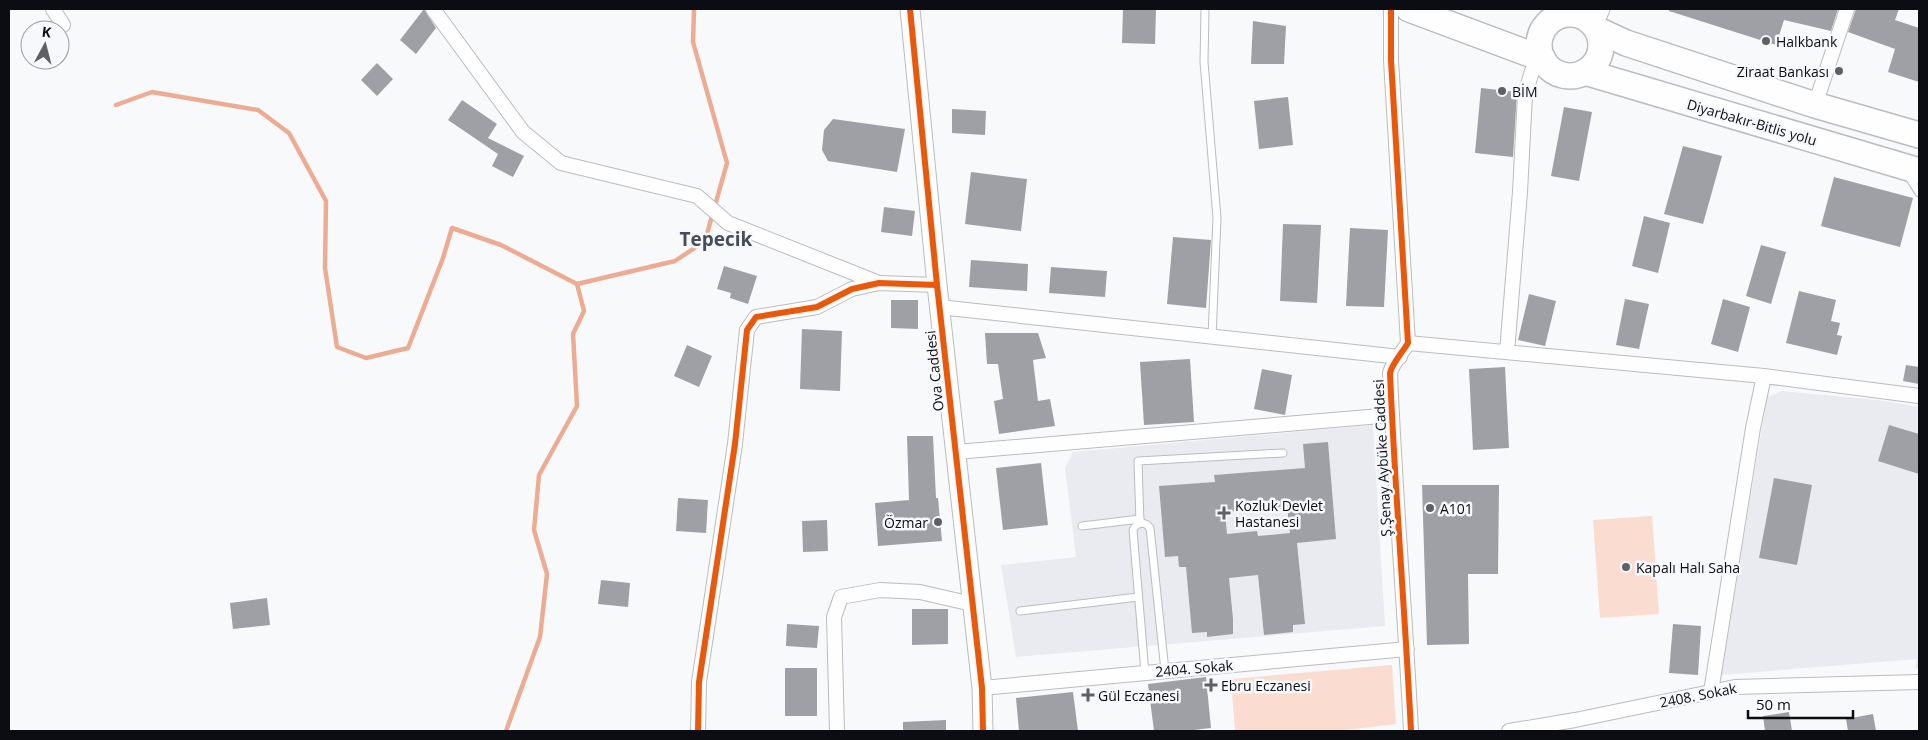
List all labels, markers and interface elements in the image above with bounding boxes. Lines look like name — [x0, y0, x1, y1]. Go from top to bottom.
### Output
north arrow — [20, 20, 70, 70]
text: K — [41, 22, 53, 42]
place label: Halkbank — [1776, 32, 1838, 51]
marker: Halkbank — [1760, 35, 1772, 47]
place label: Ziraat Bankası — [1737, 62, 1829, 81]
marker: Ziraat Bankası — [1833, 65, 1845, 77]
place label: BİM — [1512, 82, 1538, 101]
marker: BİM — [1496, 85, 1508, 97]
street label: Diyarbakır-Bitlis yolu — [1685, 94, 1819, 150]
district label: Tepecik — [680, 226, 753, 252]
street label: Ova Caddesi — [920, 330, 948, 412]
street label: Ş.Şenay Aybüke Caddesi — [1368, 379, 1396, 537]
place label: Kozluk Devlet Hastanesi — [1235, 496, 1323, 531]
place label: A101 — [1440, 499, 1473, 518]
marker: A101 — [1424, 502, 1436, 514]
marker: Kozluk Devlet Hastanesi — [1217, 506, 1231, 520]
place label: Özmar — [884, 513, 928, 532]
marker: Özmar — [932, 516, 944, 528]
place label: Kapalı Halı Saha — [1636, 558, 1740, 577]
marker: Kapalı Halı Saha — [1620, 561, 1632, 573]
street label: 2404. Sokak — [1154, 655, 1234, 681]
place label: Ebru Eczanesi — [1221, 676, 1311, 695]
street label: 2408. Sokak — [1658, 678, 1739, 712]
marker: Ebru Eczanesi — [1205, 679, 1217, 691]
place label: Gül Eczanesi — [1098, 686, 1179, 705]
scale bar — [1748, 688, 1853, 720]
marker: Gül Eczanesi — [1082, 689, 1094, 701]
text: 50 m — [1756, 694, 1791, 714]

